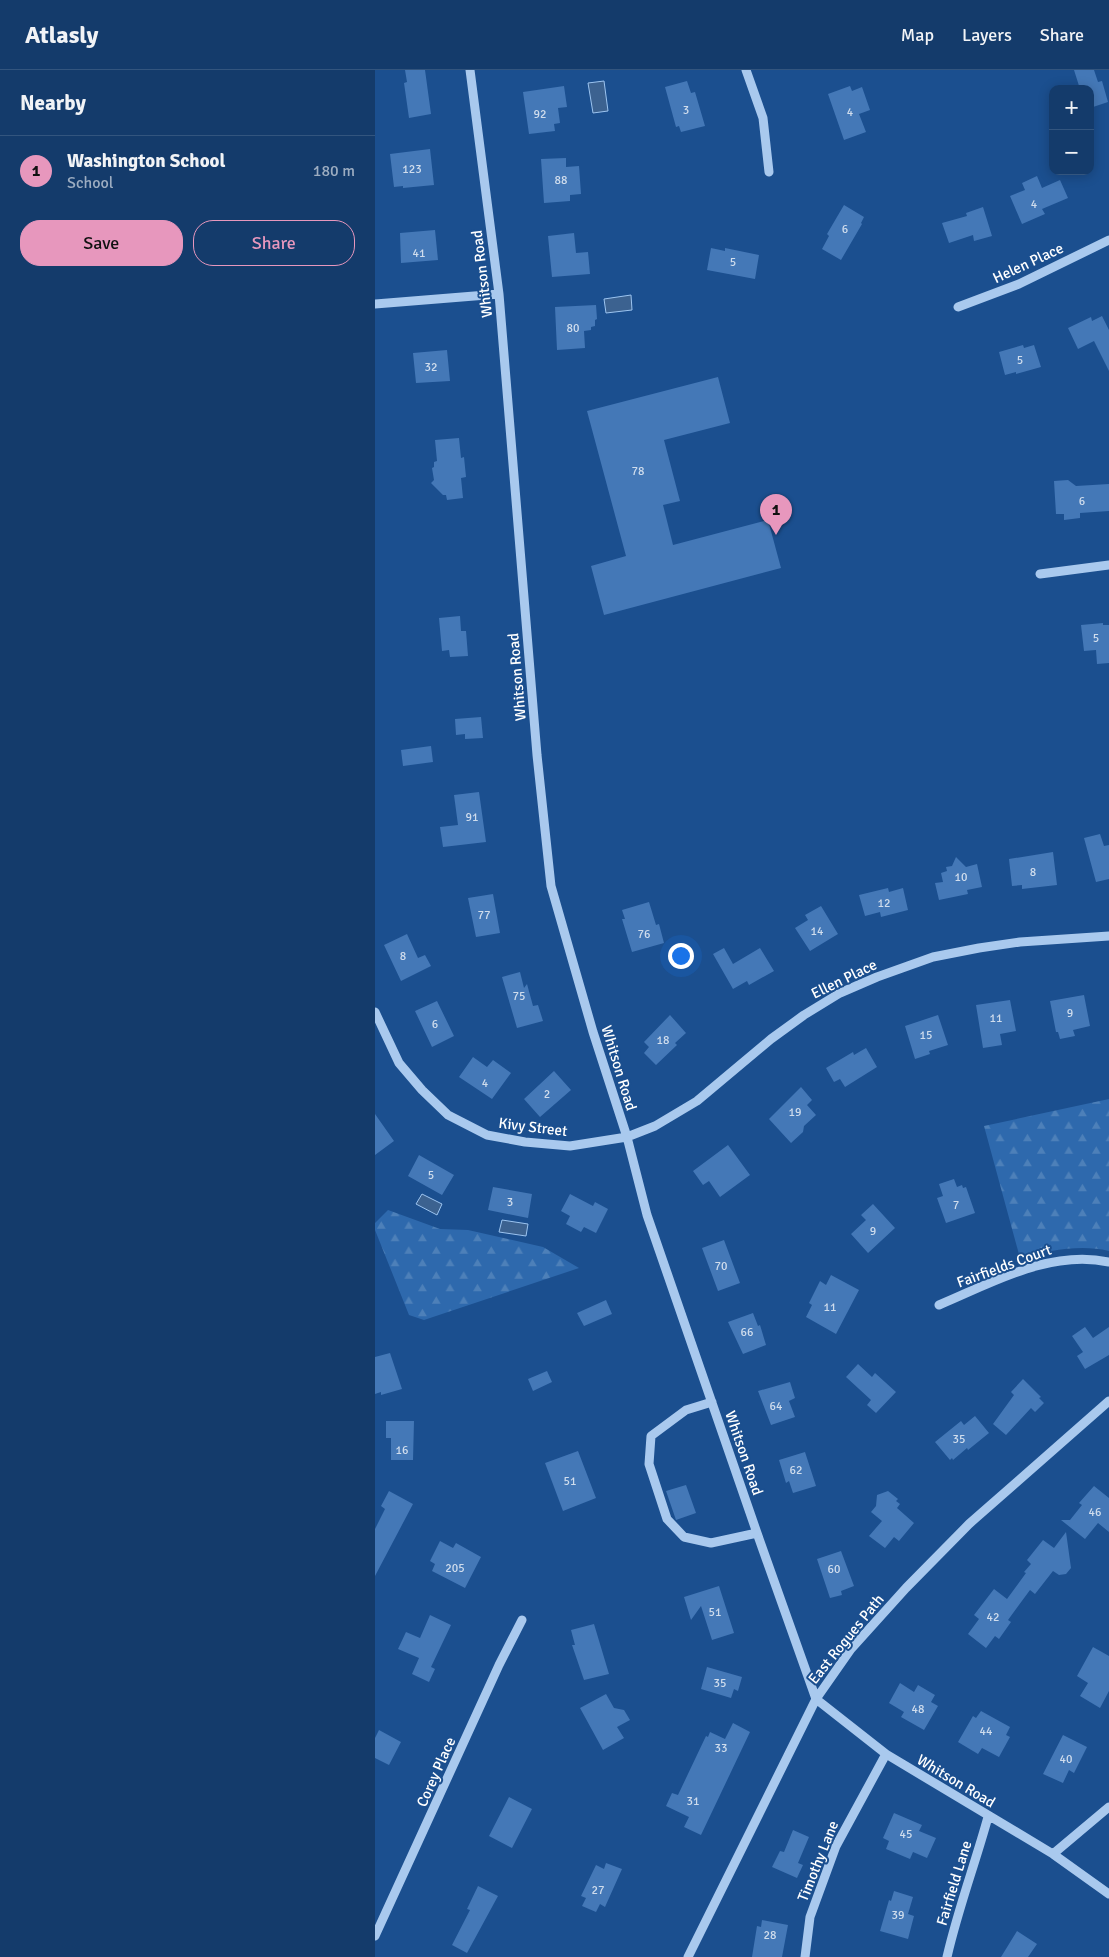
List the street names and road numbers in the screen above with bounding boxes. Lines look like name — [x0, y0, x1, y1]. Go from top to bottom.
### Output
street label: Whitson Road — [468, 229, 496, 319]
street label: Helen Place — [990, 239, 1066, 287]
street label: Whitson Road — [504, 632, 530, 722]
street label: Ellen Place — [808, 955, 880, 1003]
street label: Whitson Road — [598, 1023, 641, 1113]
street label: Kivy Street — [498, 1114, 568, 1140]
street label: Fairfields Court — [954, 1241, 1054, 1291]
street label: Whitson Road — [721, 1408, 767, 1498]
street label: East Rogues Path — [804, 1591, 888, 1687]
street label: Corey Place — [413, 1734, 459, 1810]
street label: Whitson Road — [914, 1751, 998, 1811]
street label: Timothy Lane — [794, 1818, 842, 1904]
street label: Fairfield Lane — [933, 1838, 975, 1928]

